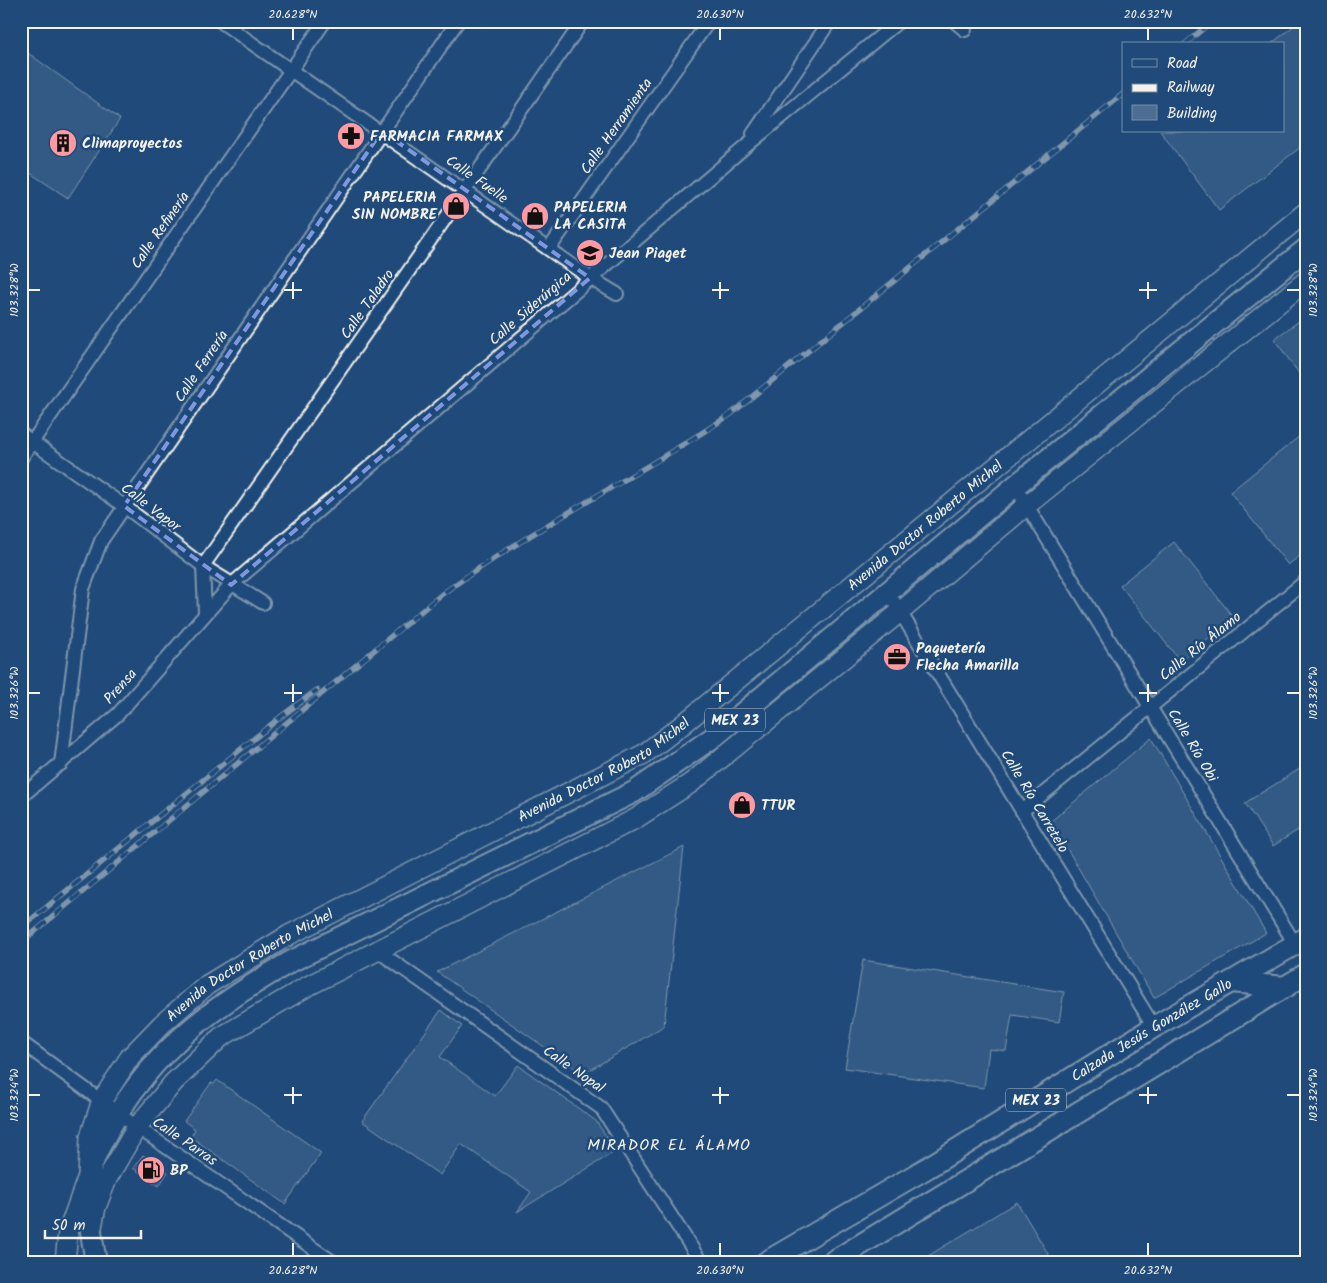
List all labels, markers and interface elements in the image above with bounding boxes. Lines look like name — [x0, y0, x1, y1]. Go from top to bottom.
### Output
text: 20.628°N — [269, 5, 317, 24]
text: 20.630°N — [696, 5, 744, 24]
text: 20.632°N — [1124, 5, 1172, 24]
legend — [1122, 42, 1284, 132]
text: Road — [1167, 52, 1198, 76]
street label: Calle Herramienta — [575, 73, 659, 180]
text: Railway — [1167, 76, 1215, 100]
text: Building — [1167, 102, 1217, 126]
pharmacy icon: FARMACIA FARMAX — [336, 121, 366, 151]
place label: FARMACIA FARMAX — [370, 125, 504, 149]
building icon: Climaproyectos — [48, 128, 78, 158]
place label: Climaproyectos — [82, 132, 183, 156]
street label: Calle Fuelle — [440, 149, 513, 210]
place label: PAPELERIA SIN NOMBRE — [352, 186, 438, 227]
street label: Calle Refinería — [125, 187, 196, 274]
shop icon: PAPELERIA SIN NOMBRE — [441, 191, 471, 221]
place label: PAPELERIA LA CASITA — [554, 196, 628, 237]
shop icon: PAPELERIA LA CASITA — [520, 201, 550, 231]
school or university icon: Jean Piaget — [575, 238, 605, 268]
place label: Jean Piaget — [609, 242, 687, 266]
text: 103.328°W — [5, 263, 24, 317]
text: 103.328°W — [1304, 263, 1323, 317]
street label: Calle Taladro — [335, 264, 401, 345]
street label: Calle Siderúrgica — [484, 266, 578, 352]
street label: Calle Ferrería — [169, 325, 235, 408]
street label: Avenida Doctor Roberto Michel — [842, 455, 1009, 598]
street label: Calle Vapor — [115, 477, 186, 539]
street label: Calle Río Álamo — [1154, 606, 1247, 688]
place label: Paquetería Flecha Amarilla — [916, 637, 1019, 678]
office icon: Paquetería Flecha Amarilla — [882, 642, 912, 672]
street label: Prensa — [98, 663, 143, 710]
text: 103.326°W — [5, 666, 24, 720]
text: 103.326°W — [1304, 666, 1323, 720]
street label: Calle Río Obi — [1161, 704, 1224, 788]
road number: MEX 23 — [705, 708, 765, 732]
street label: Avenida Doctor Roberto Michel — [514, 712, 696, 829]
street label: Calle Río Carretelo — [994, 745, 1075, 858]
shop icon: TTUR — [727, 790, 757, 820]
place label: TTUR — [761, 794, 795, 818]
street label: Avenida Doctor Roberto Michel — [161, 903, 338, 1028]
street label: Calzada Jesús González Gallo — [1067, 973, 1237, 1089]
street label: Calle Nopal — [537, 1040, 610, 1100]
text: 103.324°W — [5, 1068, 24, 1122]
text: 103.324°W — [1304, 1068, 1323, 1122]
road number: MEX 23 — [1006, 1088, 1066, 1112]
street label: Calle Parras — [147, 1111, 223, 1173]
district label: MIRADOR EL ÁLAMO — [587, 1133, 751, 1158]
fuel station icon: BP — [136, 1155, 166, 1185]
place label: BP — [170, 1159, 188, 1183]
scale bar — [45, 1208, 141, 1240]
text: 50 m — [52, 1214, 86, 1238]
text: 20.628°N — [269, 1261, 317, 1280]
text: 20.630°N — [696, 1261, 744, 1280]
text: 20.632°N — [1124, 1261, 1172, 1280]

